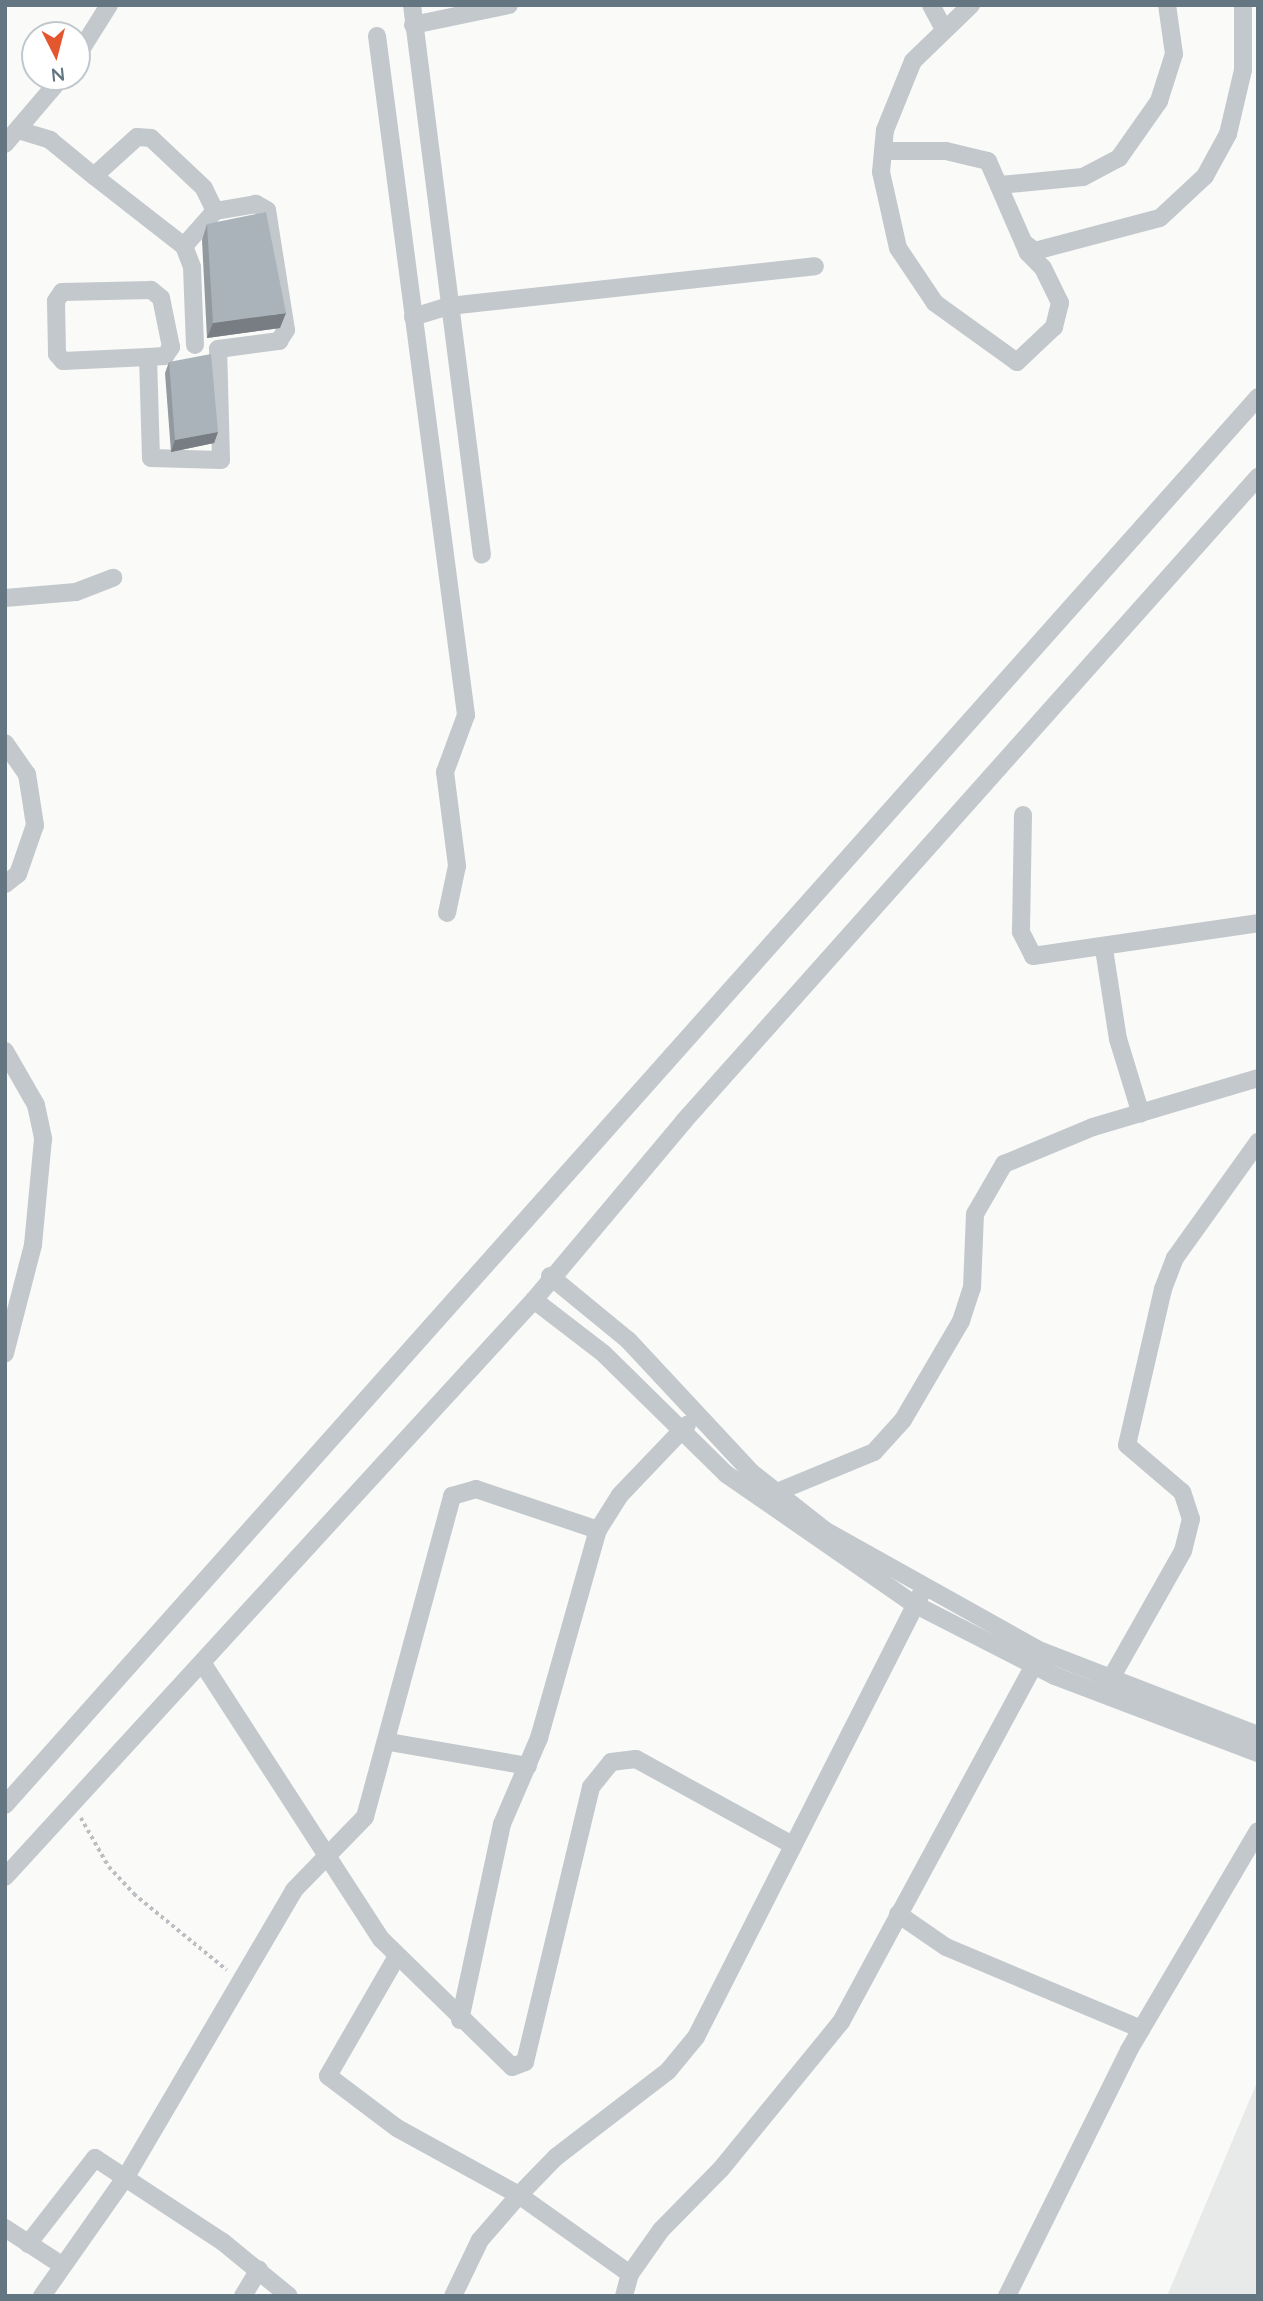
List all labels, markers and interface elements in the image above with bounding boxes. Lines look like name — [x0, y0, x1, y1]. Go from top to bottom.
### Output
north arrow — [21, 21, 91, 91]
text: N — [50, 62, 66, 88]

